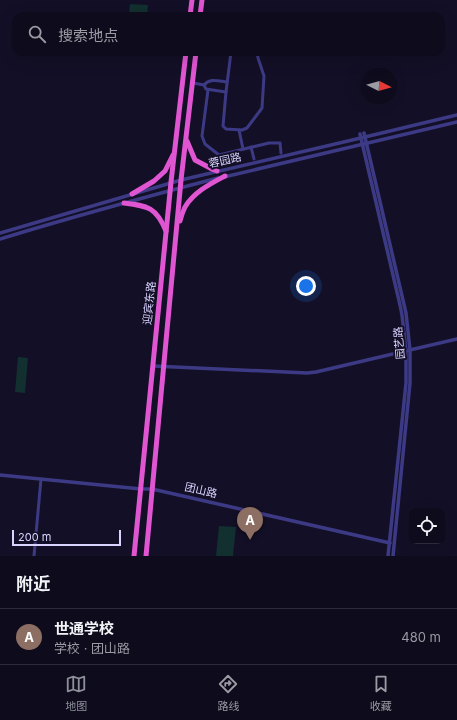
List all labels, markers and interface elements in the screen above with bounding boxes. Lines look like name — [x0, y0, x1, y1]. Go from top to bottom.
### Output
search box — [12, 12, 445, 56]
icon: search — [26, 23, 48, 45]
text: 搜索地点 — [58, 26, 118, 45]
north arrow — [361, 68, 397, 104]
street label: 蓉园路 — [207, 149, 243, 171]
your location — [296, 276, 316, 296]
street label: 迎宾东路 — [140, 280, 158, 326]
street label: 园艺路 — [391, 326, 407, 360]
street label: 团山路 — [183, 479, 219, 501]
pin: A — [237, 507, 263, 540]
map controls — [409, 508, 445, 544]
button: locate — [409, 508, 445, 544]
scale bar — [12, 528, 121, 547]
text: 200 m — [18, 530, 51, 544]
text: 附近 — [16, 574, 50, 594]
text: 世通学校 — [54, 619, 114, 638]
text: A — [24, 629, 34, 645]
text: 480 m — [401, 629, 441, 645]
text: 学校 · 团山路 — [54, 640, 130, 656]
tab: 地图 — [65, 673, 87, 713]
tab: 路线 — [217, 673, 239, 713]
tab: 收藏 — [370, 673, 392, 713]

